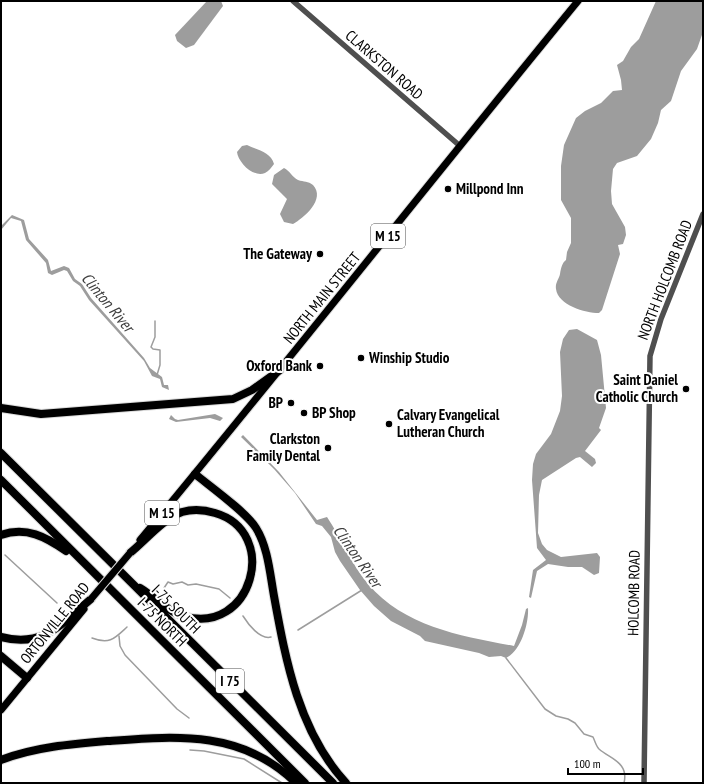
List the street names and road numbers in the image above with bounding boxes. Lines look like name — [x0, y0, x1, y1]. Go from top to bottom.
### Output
street label: CLARKSTON ROAD — [342, 26, 427, 104]
street label: NORTH HOLCOMB ROAD — [633, 217, 696, 342]
road number: M 15 — [371, 224, 405, 248]
street label: NORTH MAIN STREET — [279, 248, 364, 347]
road number: M 15 — [145, 501, 179, 525]
street label: HOLCOMB ROAD — [623, 550, 644, 636]
street label: ORTONVILLE ROAD — [16, 578, 93, 667]
street label: I-75 SOUTH — [148, 580, 205, 637]
street label: I-75 NORTH — [134, 593, 191, 650]
road number: I 75 — [216, 669, 244, 693]

